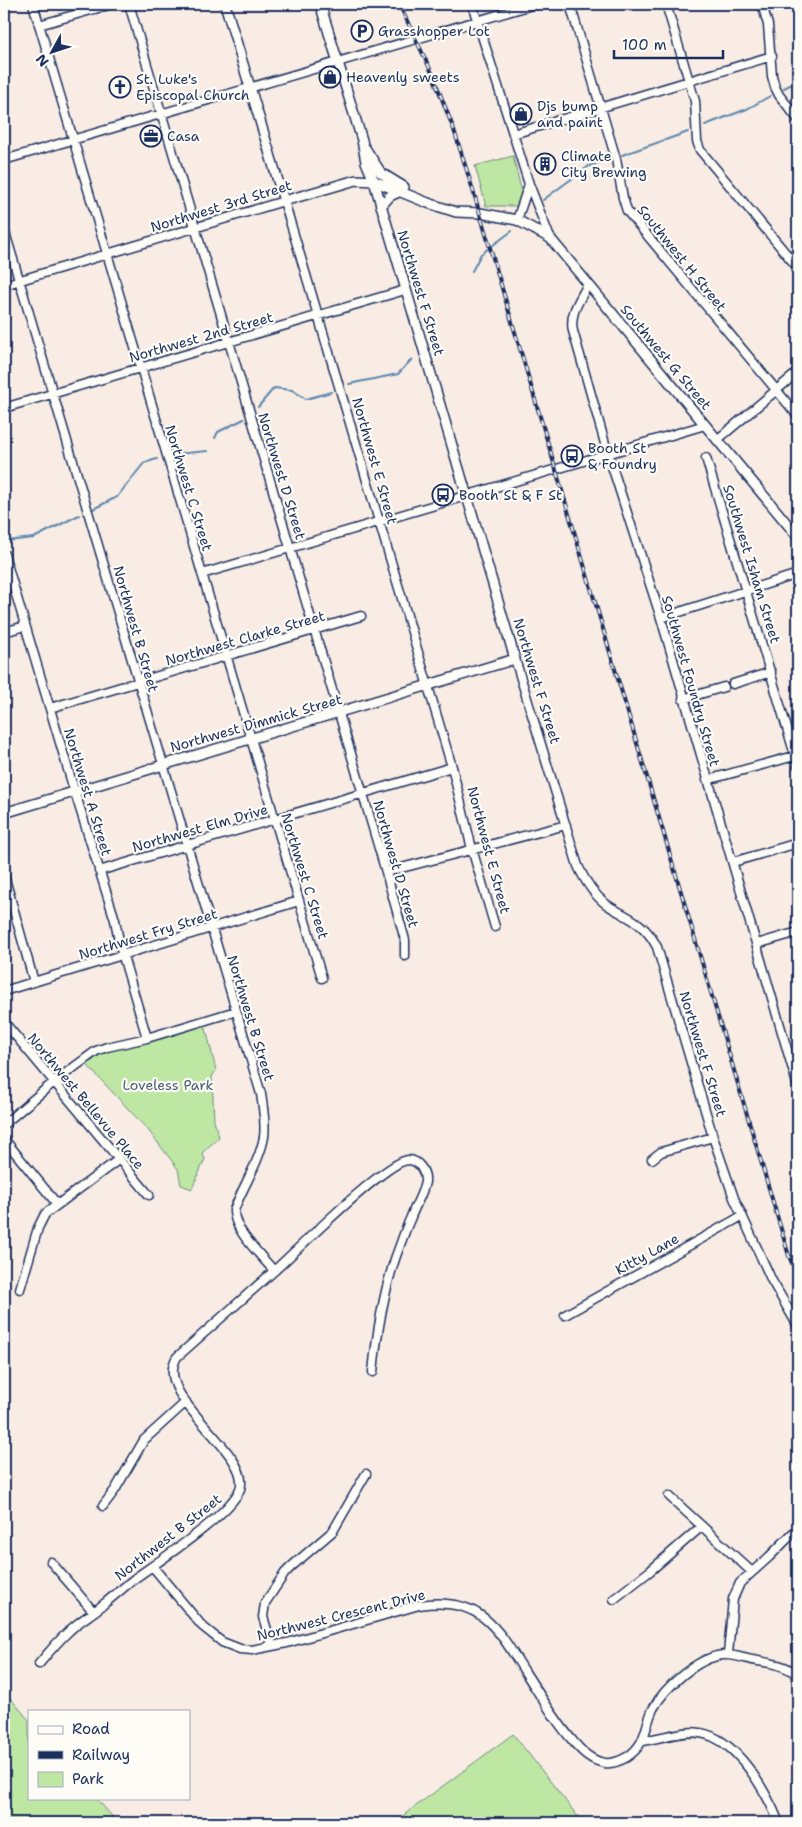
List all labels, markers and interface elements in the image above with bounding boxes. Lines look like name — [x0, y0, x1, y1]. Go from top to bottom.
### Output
parking icon: Grasshopper Lot — [350, 19, 374, 43]
place label: Grasshopper Lot — [378, 22, 490, 40]
north arrow — [28, 28, 78, 78]
scale bar — [614, 28, 723, 60]
text: 100 m — [622, 35, 667, 55]
text: N — [32, 50, 53, 70]
shop icon: Heavenly sweets — [318, 65, 342, 89]
place label: Heavenly sweets — [346, 68, 460, 86]
place label: St. Luke's Episcopal Church — [136, 70, 250, 104]
church icon: St. Luke's Episcopal Church — [108, 75, 132, 99]
place label: Djs bump and paint — [537, 97, 603, 131]
shop icon: Djs bump and paint — [509, 102, 533, 126]
office icon: Casa — [139, 124, 163, 148]
place label: Casa — [167, 127, 200, 145]
place label: Climate City Brewing — [561, 147, 647, 181]
building icon: Climate City Brewing — [533, 152, 557, 176]
street label: Northwest 3rd Street — [148, 176, 294, 236]
street label: Southwest H Street — [634, 201, 730, 315]
street label: Northwest F Street — [393, 228, 449, 358]
street label: Southwest G Street — [617, 301, 715, 413]
street label: Northwest 2nd Street — [127, 308, 275, 366]
street label: Northwest E Street — [348, 395, 402, 527]
street label: Northwest D Street — [254, 410, 310, 542]
street label: Northwest C Street — [161, 423, 217, 553]
place label: Booth St & Foundry — [588, 439, 657, 473]
bus stop icon: Booth St & Foundry — [560, 444, 584, 468]
street label: Southwest Isham Street — [719, 482, 785, 646]
bus stop icon: Booth St & F St — [431, 483, 455, 507]
place label: Booth St & F St — [459, 486, 562, 504]
street label: Northwest B Street — [109, 564, 163, 694]
street label: Southwest Foundry Street — [658, 593, 724, 769]
street label: Northwest Clarke Street — [163, 607, 327, 669]
street label: Northwest F Street — [509, 616, 565, 746]
street label: Northwest Dimmick Street — [168, 690, 344, 756]
street label: Northwest A Street — [60, 726, 116, 858]
street label: Northwest E Street — [463, 784, 515, 916]
street label: Northwest D Street — [369, 798, 423, 930]
street label: Northwest Elm Drive — [130, 800, 270, 856]
street label: Northwest C Street — [277, 811, 333, 941]
street label: Northwest Fry Street — [76, 904, 220, 964]
street label: Northwest B Street — [223, 953, 279, 1083]
street label: Northwest F Street — [675, 989, 731, 1119]
street label: Northwest Bellevue Place — [24, 1029, 148, 1173]
park label: Loveless Park — [123, 1076, 213, 1094]
street label: Kitty Lane — [612, 1229, 682, 1279]
street label: Northwest B Street — [111, 1490, 225, 1584]
street label: Northwest Crescent Drive — [255, 1585, 427, 1645]
legend — [28, 1710, 190, 1800]
text: Road — [72, 1719, 110, 1739]
text: Railway — [72, 1745, 130, 1765]
text: Park — [72, 1769, 104, 1789]

